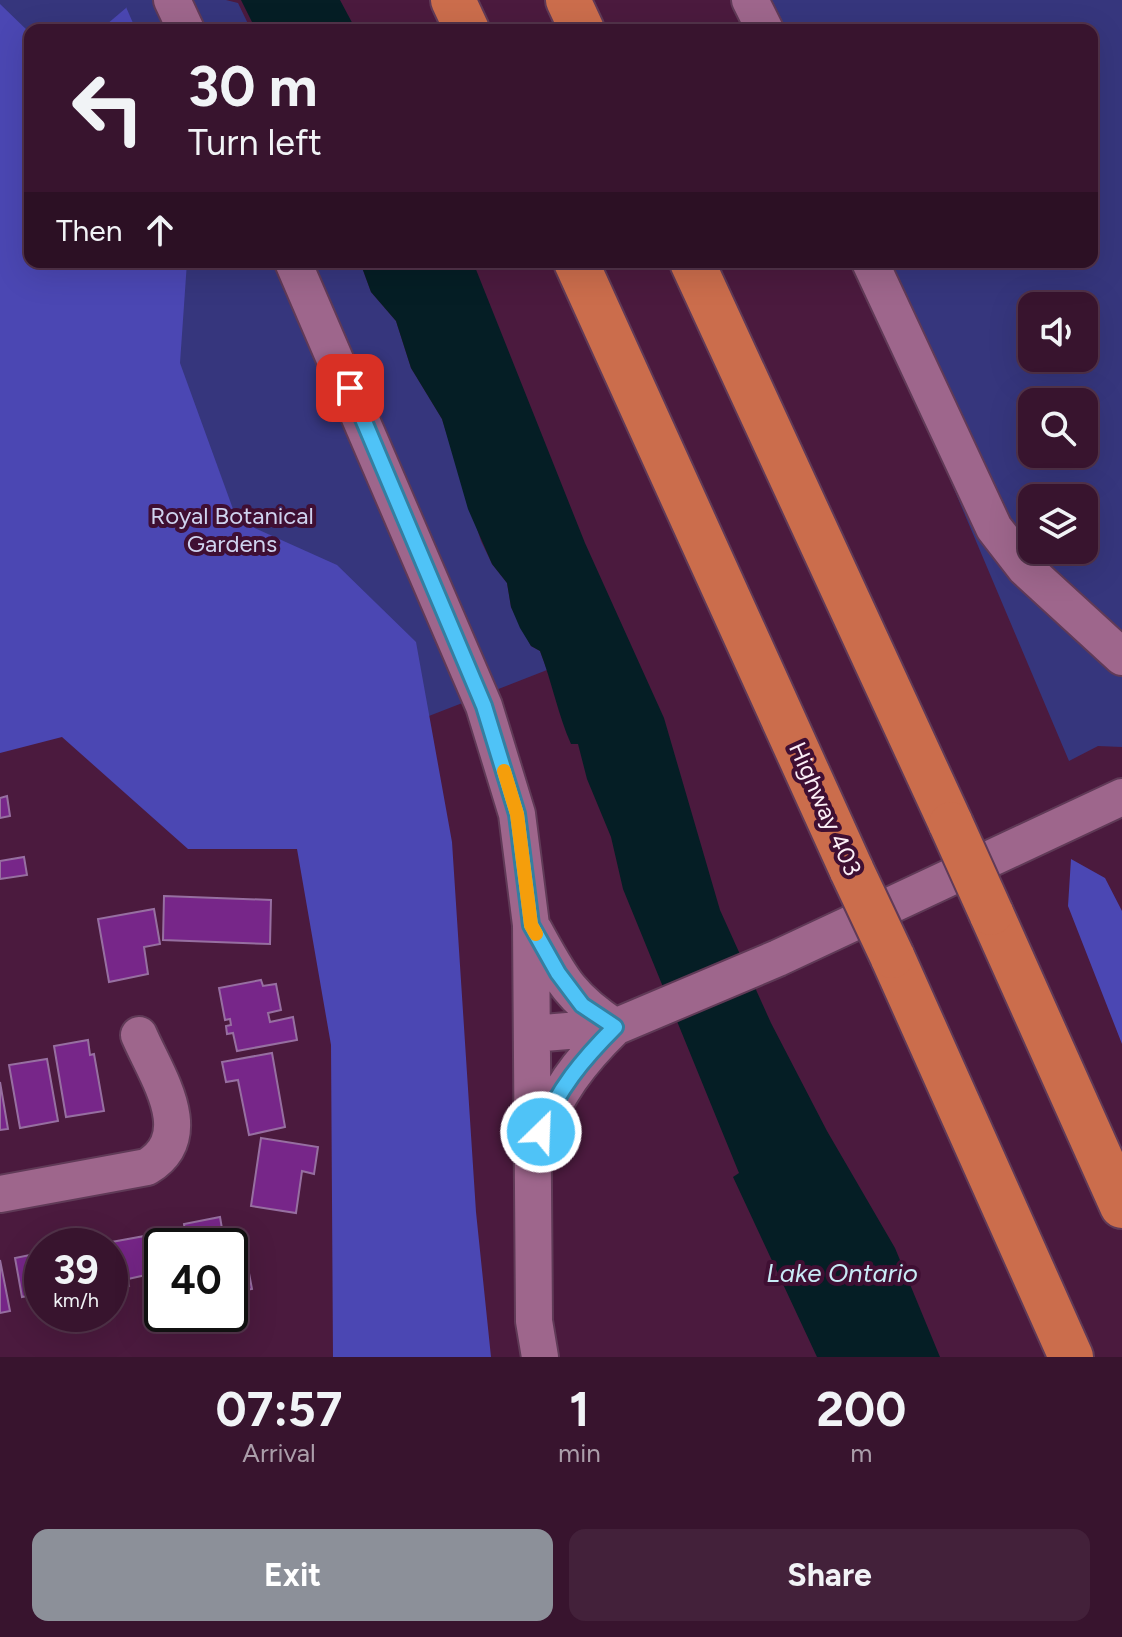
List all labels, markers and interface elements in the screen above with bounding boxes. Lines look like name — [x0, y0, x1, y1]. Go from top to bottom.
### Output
text: 30 m — [188, 53, 318, 120]
icon: left — [56, 56, 160, 160]
text: Turn left — [188, 121, 322, 164]
icon: ahead — [138, 208, 182, 252]
text: Then — [56, 212, 122, 249]
map controls — [1018, 292, 1098, 564]
button: sound — [1018, 292, 1098, 372]
pin — [316, 354, 384, 422]
icon: arrive — [328, 366, 372, 410]
button: search — [1018, 388, 1098, 468]
button: layers — [1018, 484, 1098, 564]
park label: Royal Botanical Gardens — [150, 501, 314, 558]
street label: Highway 403 — [783, 737, 868, 880]
position arrow — [499, 1090, 583, 1174]
speed limit sign: 40 — [144, 1228, 248, 1332]
text: 39 — [53, 1246, 99, 1294]
water label: Lake Ontario — [766, 1257, 918, 1289]
text: km/h — [53, 1288, 99, 1312]
text: 07:57 — [216, 1380, 342, 1438]
text: 1 — [569, 1380, 590, 1438]
text: 200 — [816, 1380, 906, 1438]
text: Arrival — [242, 1437, 316, 1469]
text: min — [558, 1437, 601, 1469]
text: m — [850, 1437, 872, 1469]
button: Exit — [32, 1529, 553, 1621]
button: Share — [569, 1529, 1090, 1621]

